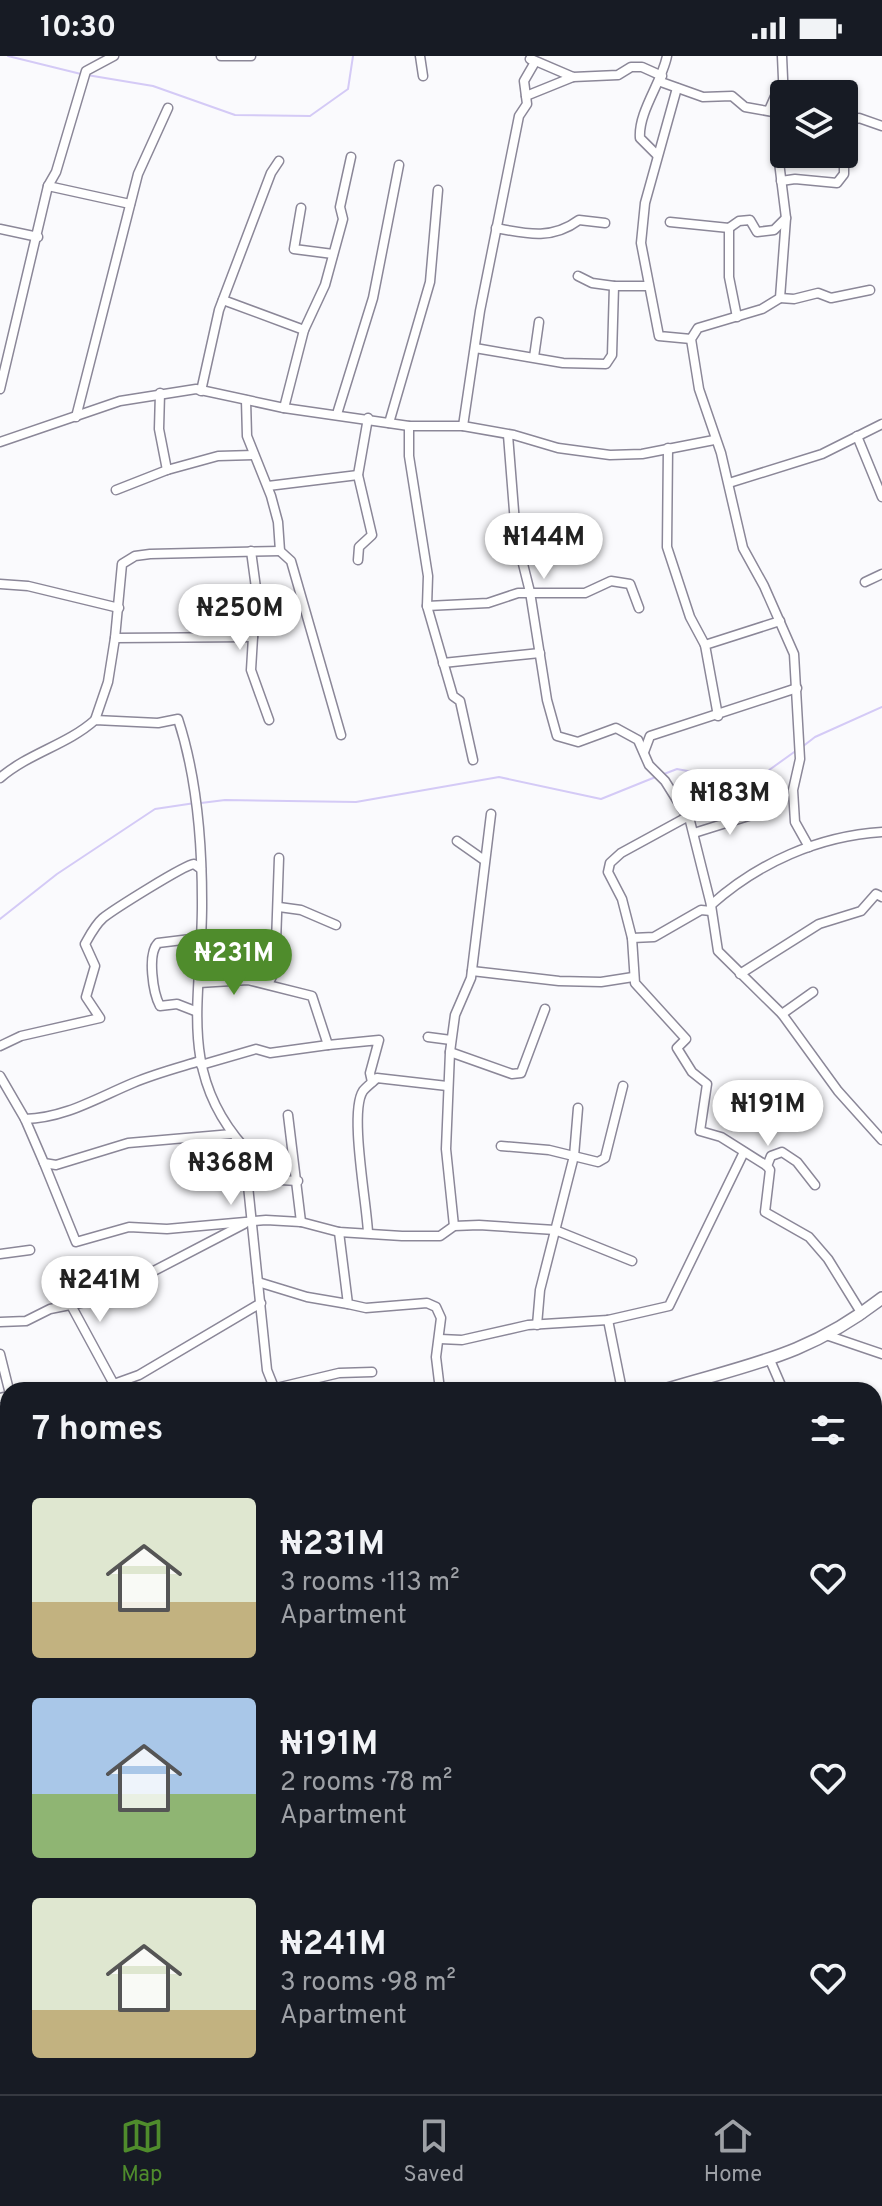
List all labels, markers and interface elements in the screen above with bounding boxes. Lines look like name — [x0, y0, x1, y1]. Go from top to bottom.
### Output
text: 10:30 — [40, 10, 116, 47]
map controls — [770, 80, 858, 168]
button: layers — [770, 80, 858, 168]
pin: ₦144M — [488, 513, 600, 581]
text: ₦144M — [503, 522, 585, 555]
pin: ₦250M — [184, 584, 296, 652]
text: ₦250M — [196, 593, 284, 626]
pin: ₦183M — [674, 769, 786, 837]
text: ₦183M — [690, 778, 770, 811]
pin: ₦231M — [178, 929, 290, 997]
text: ₦231M — [194, 938, 274, 971]
pin: ₦191M — [712, 1080, 824, 1148]
text: ₦191M — [730, 1089, 806, 1122]
pin: ₦368M — [175, 1139, 287, 1207]
text: ₦368M — [188, 1148, 274, 1181]
pin: ₦241M — [44, 1256, 156, 1324]
text: ₦241M — [59, 1265, 141, 1298]
icon: filters — [806, 1408, 850, 1452]
text: 7 homes — [32, 1409, 163, 1452]
text: ₦231M — [280, 1524, 385, 1567]
icon: home — [96, 1530, 192, 1626]
icon: heart — [806, 1556, 850, 1600]
text: 3 rooms · 113 m² — [280, 1567, 460, 1600]
text: Apartment — [280, 1600, 407, 1633]
text: ₦191M — [280, 1724, 378, 1767]
icon: home — [96, 1730, 192, 1826]
icon: heart — [806, 1756, 850, 1800]
text: 2 rooms · 78 m² — [280, 1767, 452, 1800]
text: Apartment — [280, 1800, 407, 1833]
text: ₦241M — [280, 1924, 386, 1967]
icon: home — [96, 1930, 192, 2026]
icon: heart — [806, 1956, 850, 2000]
text: 3 rooms · 98 m² — [280, 1967, 456, 2000]
text: Apartment — [280, 2000, 407, 2033]
tab: Map — [120, 2114, 164, 2189]
tab: Saved — [404, 2114, 464, 2189]
tab: Home — [704, 2114, 762, 2189]

